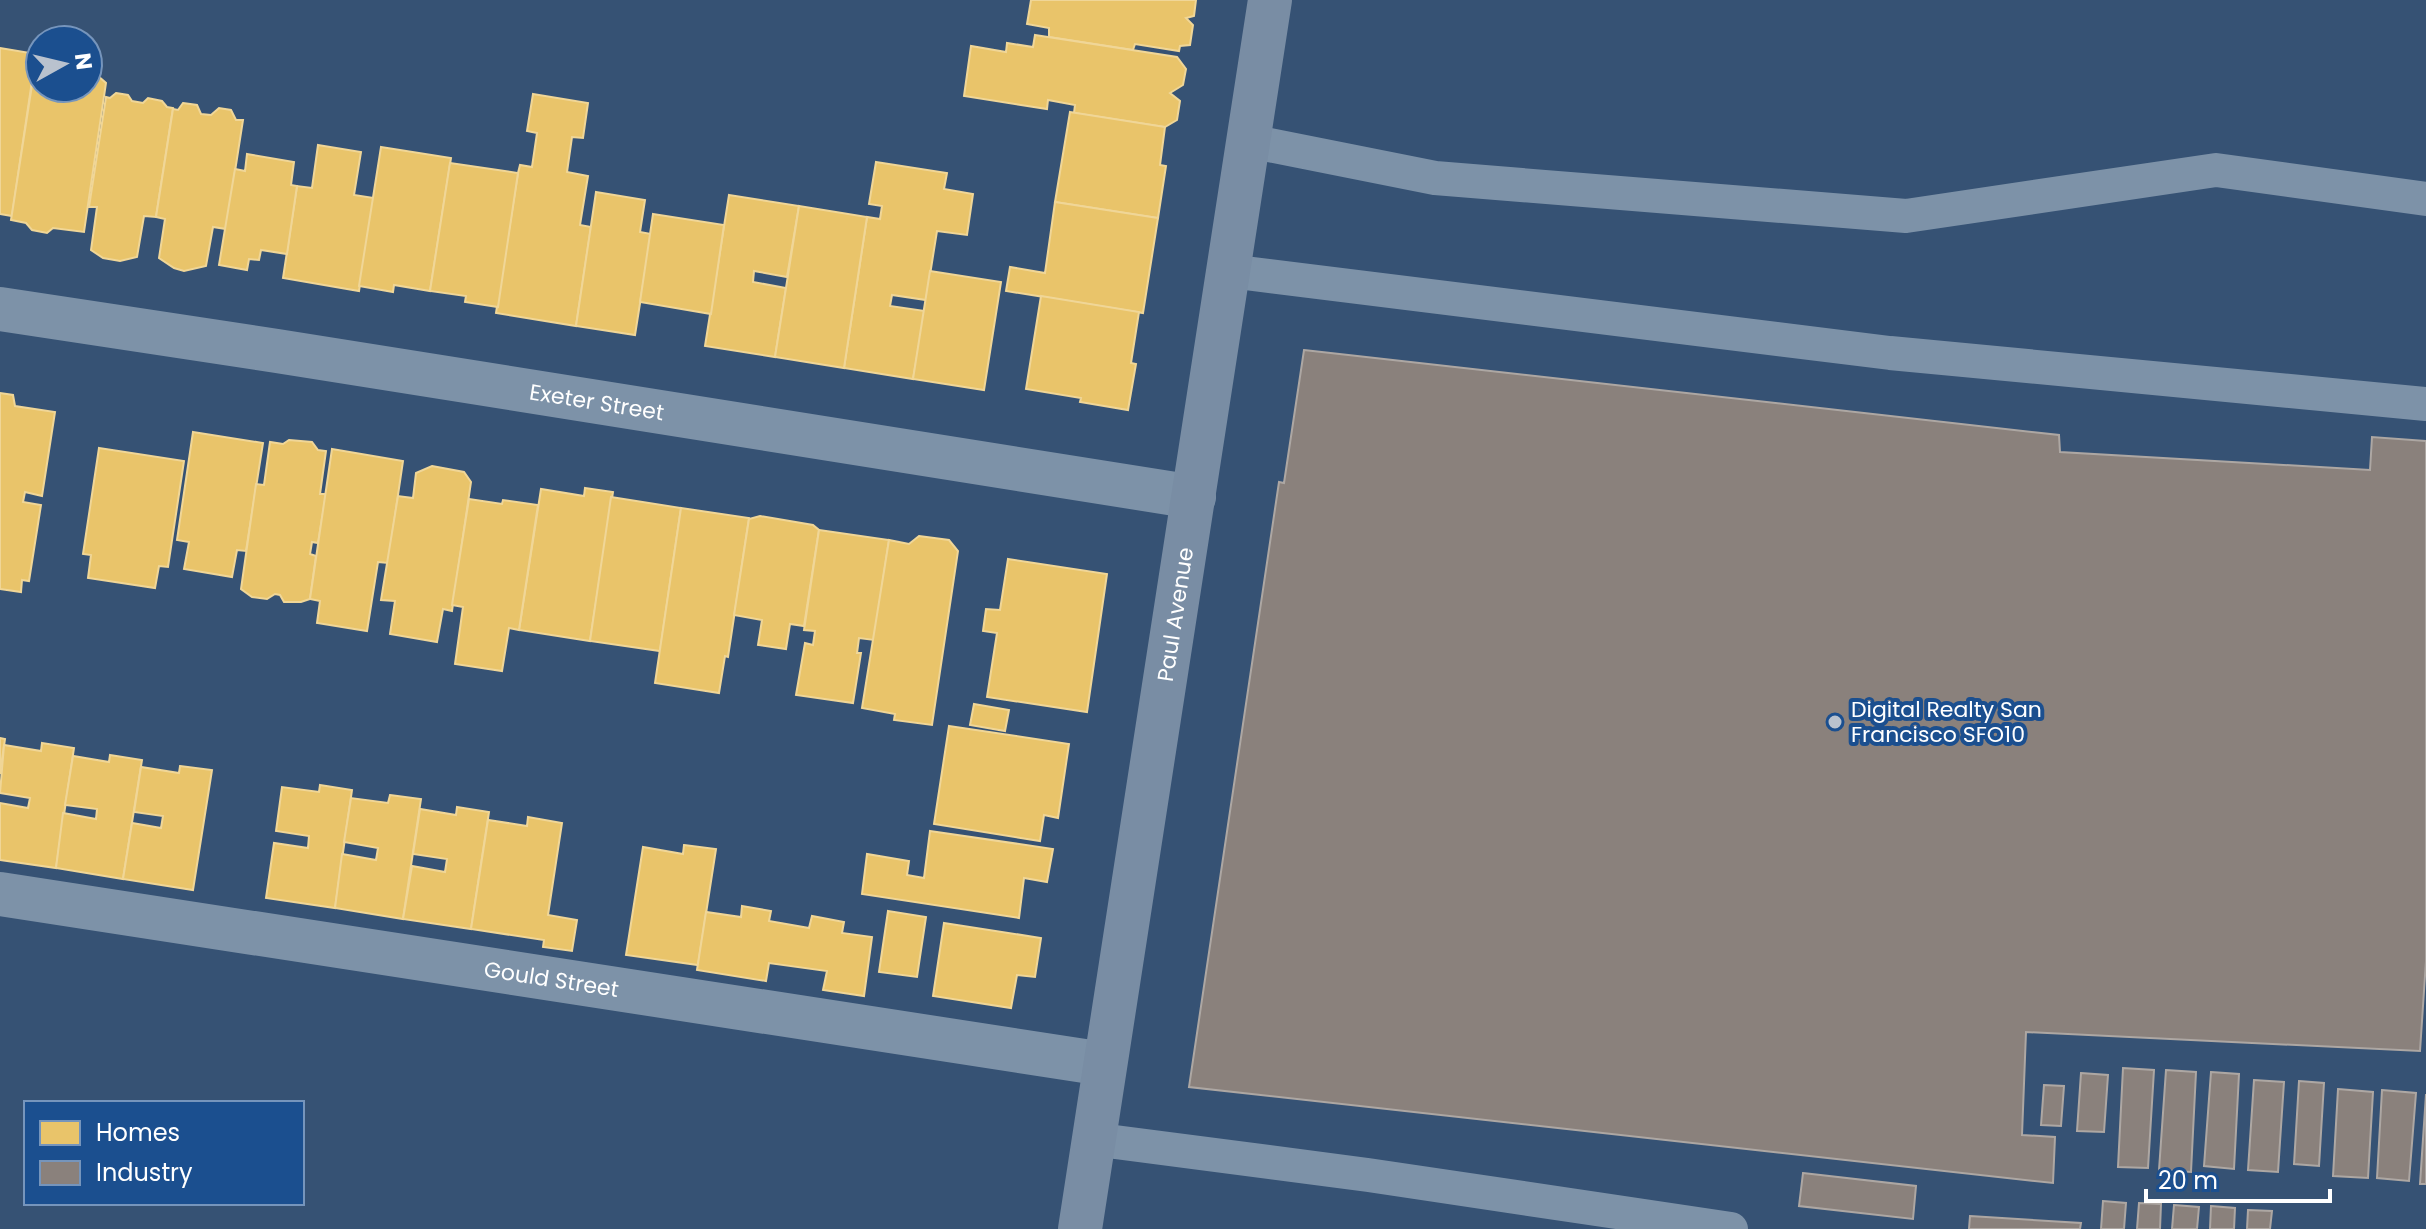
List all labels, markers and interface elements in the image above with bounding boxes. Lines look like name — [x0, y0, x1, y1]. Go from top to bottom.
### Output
north arrow — [24, 24, 104, 104]
text: N — [67, 51, 100, 72]
street label: Exeter Street — [527, 376, 666, 428]
street label: Paul Avenue — [1150, 545, 1201, 684]
place label: Digital Realty San Francisco SFO10 — [1851, 694, 2042, 750]
marker: Digital Realty San Francisco SFO10 — [1826, 713, 1844, 731]
street label: Gould Street — [482, 954, 621, 1005]
legend — [24, 1101, 304, 1205]
text: Homes — [96, 1116, 180, 1149]
scale bar — [2146, 1153, 2330, 1203]
text: Industry — [96, 1156, 193, 1189]
text: 20 m — [2158, 1164, 2218, 1197]

